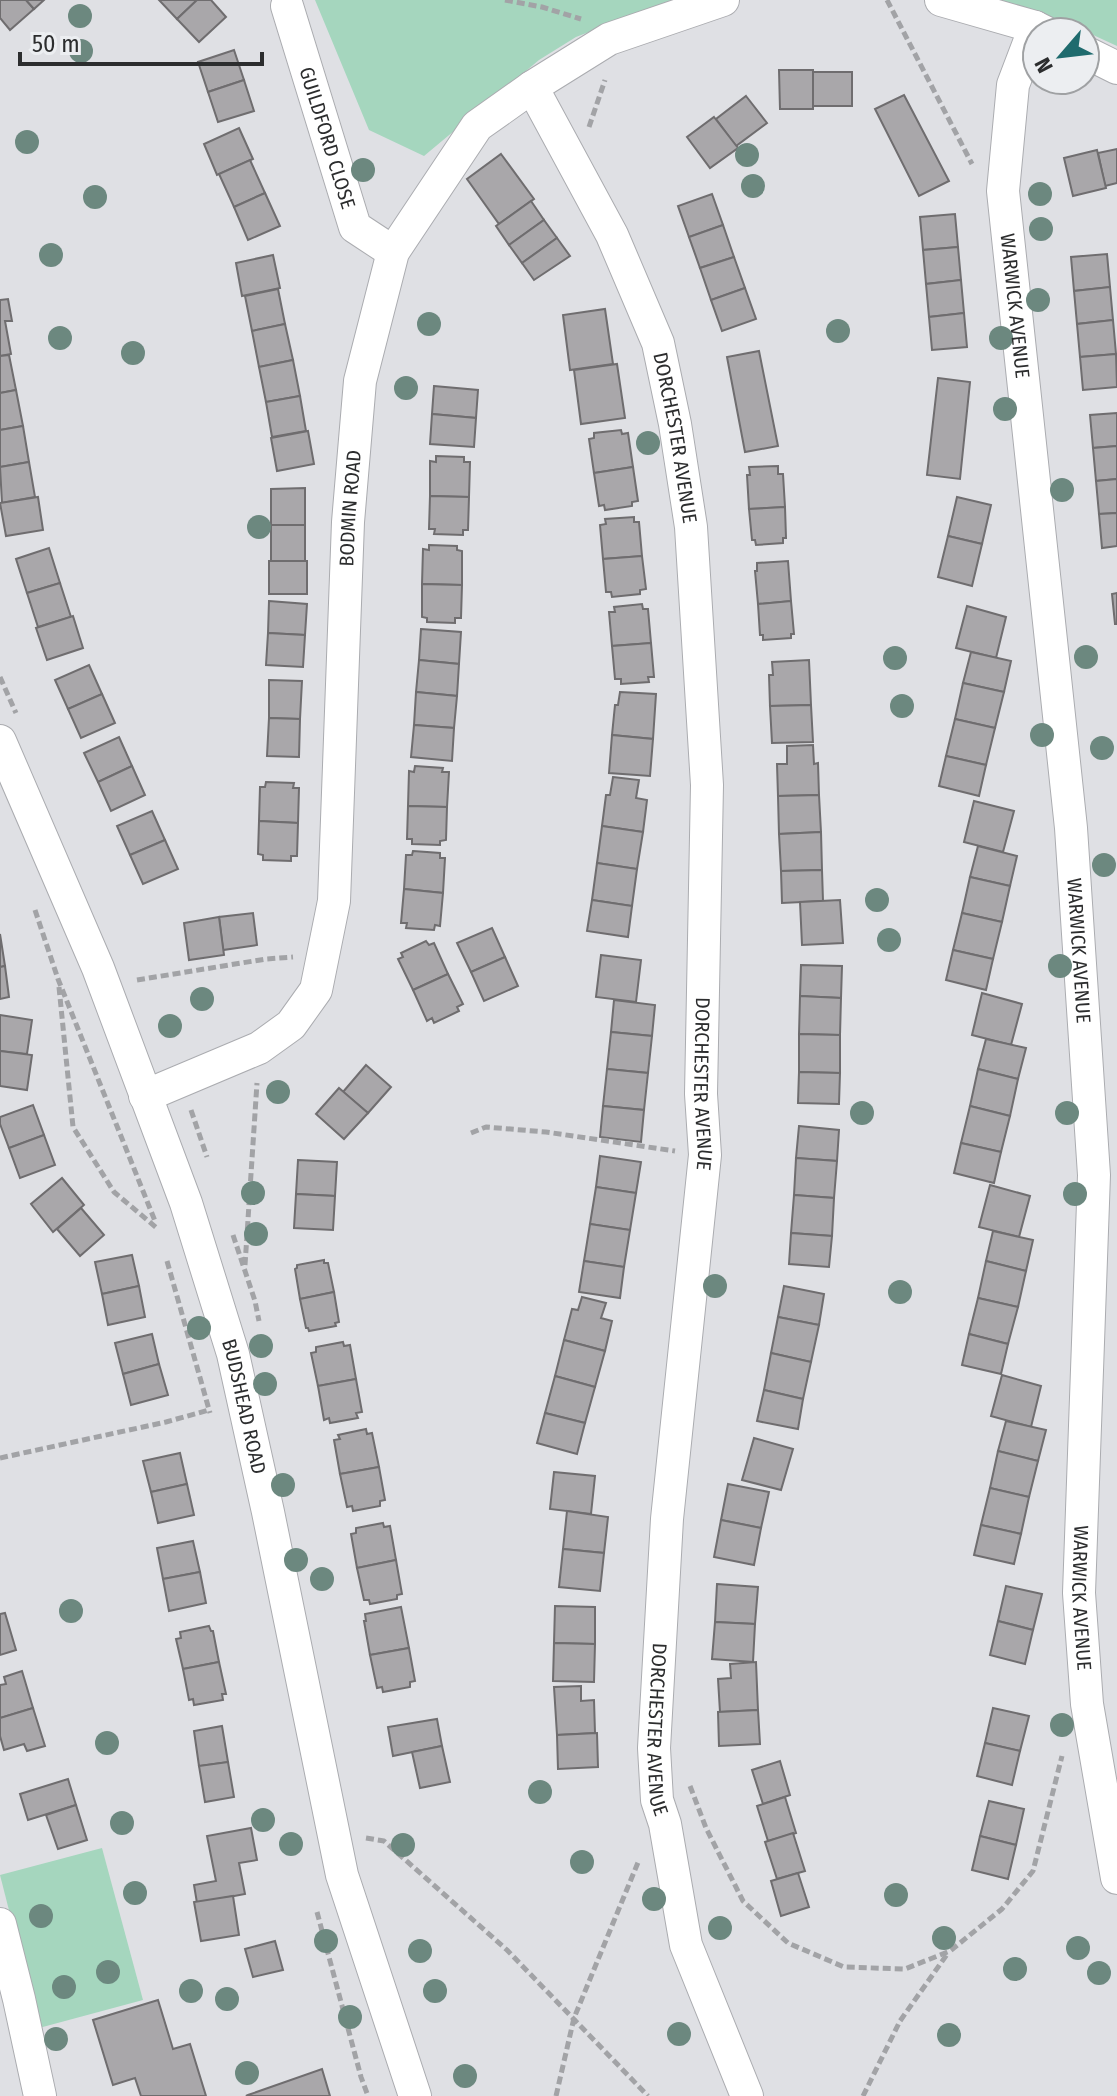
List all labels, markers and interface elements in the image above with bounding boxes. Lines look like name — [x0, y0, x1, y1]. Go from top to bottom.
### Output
scale bar — [20, 16, 262, 66]
north arrow — [1021, 16, 1101, 96]
text: 50 m — [32, 30, 80, 58]
text: N — [1029, 53, 1059, 77]
street label: GUILDFORD CLOSE — [294, 64, 361, 212]
street label: WARWICK AVENUE — [996, 232, 1035, 379]
street label: DORCHESTER AVENUE — [648, 350, 702, 525]
street label: BODMIN ROAD — [334, 449, 366, 567]
street label: WARWICK AVENUE — [1062, 877, 1096, 1024]
street label: DORCHESTER AVENUE — [689, 997, 718, 1171]
street label: BUDSHEAD ROAD — [217, 1336, 271, 1476]
street label: WARWICK AVENUE — [1067, 1525, 1097, 1671]
street label: DORCHESTER AVENUE — [642, 1642, 673, 1819]

